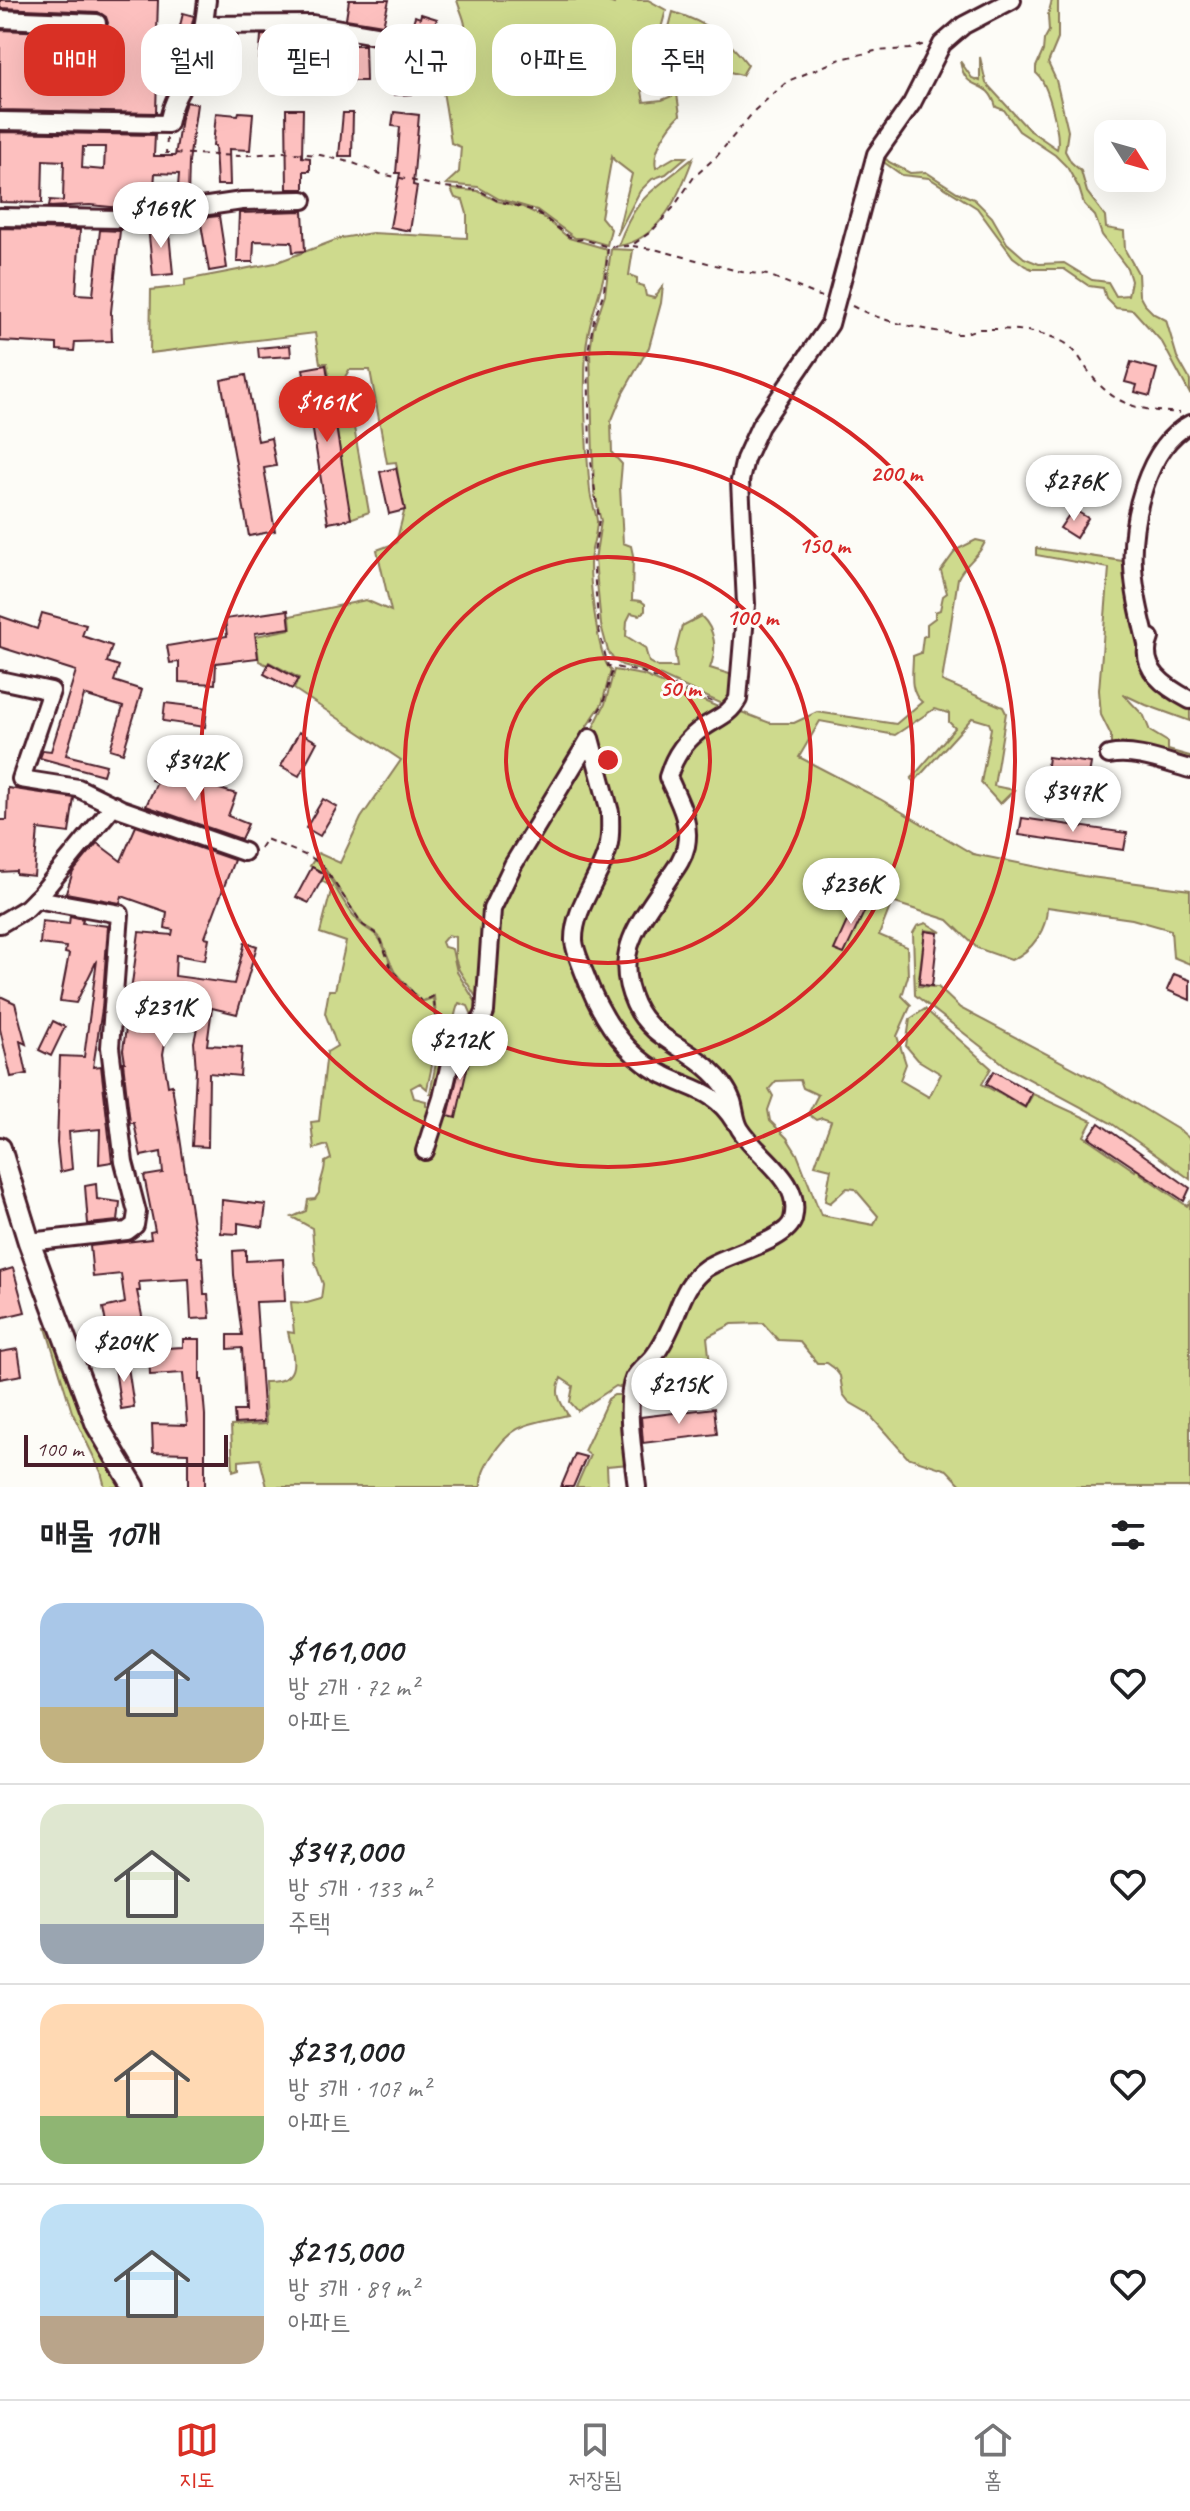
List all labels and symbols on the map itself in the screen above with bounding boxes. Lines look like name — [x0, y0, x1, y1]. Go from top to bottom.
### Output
north arrow — [1094, 120, 1166, 192]
pin: $169K — [105, 182, 217, 250]
pin: $161K — [271, 376, 383, 444]
pin: $276K — [1018, 455, 1130, 523]
text: 200 m — [870, 458, 924, 488]
text: 150 m — [798, 530, 852, 560]
text: 100 m — [726, 602, 780, 632]
text: 50 m — [660, 673, 703, 703]
pin: $342K — [139, 735, 251, 803]
centre of rings — [594, 746, 622, 774]
pin: $347K — [1017, 766, 1129, 834]
pin: $236K — [795, 858, 907, 926]
pin: $231K — [108, 981, 220, 1049]
pin: $212K — [404, 1014, 516, 1082]
pin: $204K — [68, 1316, 180, 1384]
pin: $215K — [623, 1358, 735, 1426]
scale bar — [24, 1431, 228, 1467]

